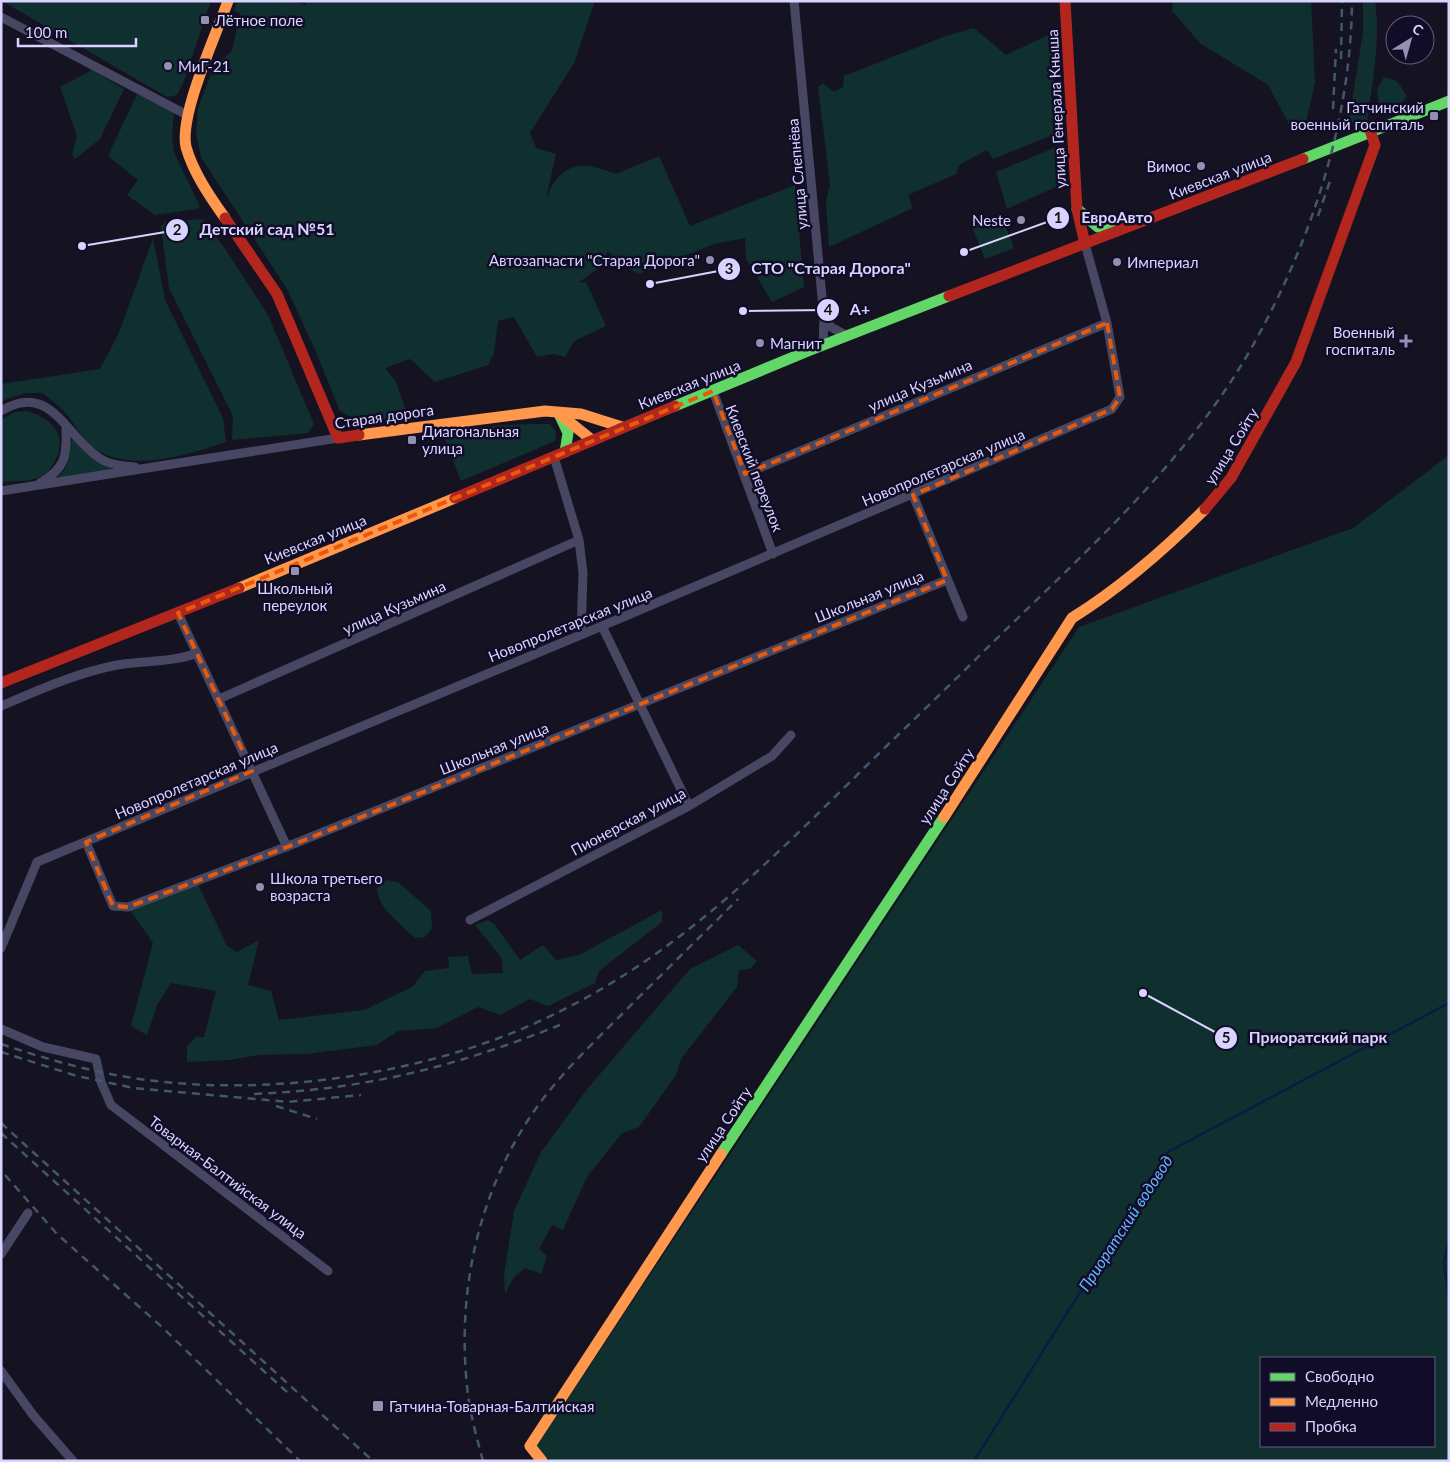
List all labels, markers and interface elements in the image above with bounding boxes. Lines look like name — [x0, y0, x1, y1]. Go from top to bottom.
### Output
place label: Лётное поле — [214, 11, 303, 29]
marker: Лётное поле — [199, 14, 211, 26]
scale bar — [18, 15, 135, 47]
north arrow — [1385, 15, 1435, 65]
text: С — [1409, 20, 1428, 39]
text: 100 m — [25, 23, 67, 41]
street label: улица Генерала Кныша — [1043, 29, 1069, 189]
place label: МиГ-21 — [178, 57, 230, 75]
marker: МиГ-21 — [162, 60, 174, 72]
place label: Гатчинский военный госпиталь — [1290, 98, 1424, 133]
marker: Гатчинский военный госпиталь — [1428, 110, 1440, 122]
street label: улица Слепнёва — [783, 118, 811, 230]
street label: Киевская улица — [1166, 147, 1274, 203]
place label: Вимос — [1147, 157, 1191, 175]
marker: Вимос — [1195, 160, 1207, 172]
callout: ЕвроАвто — [1046, 202, 1162, 233]
text: ЕвроАвто — [1081, 207, 1153, 226]
text: 1 — [1054, 208, 1062, 226]
place label: Neste — [972, 211, 1011, 229]
callout: Детский сад №51 — [164, 214, 344, 245]
marker: Neste — [1015, 214, 1027, 226]
text: Детский сад №51 — [199, 219, 335, 238]
text: 2 — [173, 220, 182, 238]
place label: Автозапчасти "Старая Дорога" — [489, 251, 700, 269]
callout: СТО "Старая Дорога" — [717, 253, 921, 284]
place label: Империал — [1127, 253, 1199, 271]
marker: Автозапчасти "Старая Дорога" — [704, 254, 716, 266]
marker: Империал — [1111, 256, 1123, 268]
text: СТО "Старая Дорога" — [751, 258, 911, 277]
text: 3 — [725, 259, 733, 277]
callout: А+ — [815, 294, 880, 325]
text: А+ — [849, 299, 870, 318]
text: 4 — [824, 300, 833, 318]
place label: Военный госпиталь — [1325, 323, 1395, 358]
place label: Магнит — [770, 334, 822, 352]
marker: Военный госпиталь — [1399, 334, 1413, 348]
marker: Магнит — [754, 337, 766, 349]
street label: Киевская улица — [635, 355, 743, 413]
street label: улица Кузьмина — [865, 355, 975, 415]
street label: Старая дорога — [333, 400, 435, 432]
street label: Киевский переулок — [722, 402, 788, 534]
street label: улица Сойту — [1200, 404, 1262, 488]
place label: Диагональная улица — [422, 422, 519, 457]
street label: Новопролетарская улица — [859, 424, 1027, 510]
marker: Диагональная улица — [406, 434, 418, 446]
street label: Киевская улица — [261, 510, 369, 568]
marker: Школьный переулок — [289, 565, 301, 577]
street label: Школьная улица — [812, 566, 926, 626]
street label: улица Кузьмина — [340, 576, 448, 638]
place label: Школьный переулок — [257, 579, 333, 614]
street label: Новопролетарская улица — [485, 583, 655, 665]
street label: Школьная улица — [437, 718, 551, 778]
street label: Новопролетарская улица — [112, 737, 280, 823]
street label: улица Сойту — [915, 744, 977, 827]
street label: Пионерская улица — [568, 783, 688, 859]
place label: Школа третьего возраста — [270, 869, 383, 904]
marker: Школа третьего возраста — [254, 881, 266, 893]
callout: Приоратский парк — [1214, 1022, 1397, 1053]
text: Приоратский парк — [1249, 1027, 1387, 1046]
text: 5 — [1222, 1028, 1230, 1046]
street label: улица Сойту — [691, 1083, 755, 1165]
street label: Товарная-Балтийская улица — [146, 1112, 310, 1242]
water label: Приоратский водовод — [1074, 1152, 1176, 1294]
legend — [1260, 1357, 1435, 1447]
text: Свободно — [1305, 1367, 1374, 1385]
text: Медленно — [1305, 1392, 1378, 1410]
place label: Гатчина-Товарная-Балтийская — [389, 1397, 594, 1415]
marker: Гатчина-Товарная-Балтийская — [371, 1399, 385, 1413]
text: Пробка — [1305, 1417, 1357, 1435]

